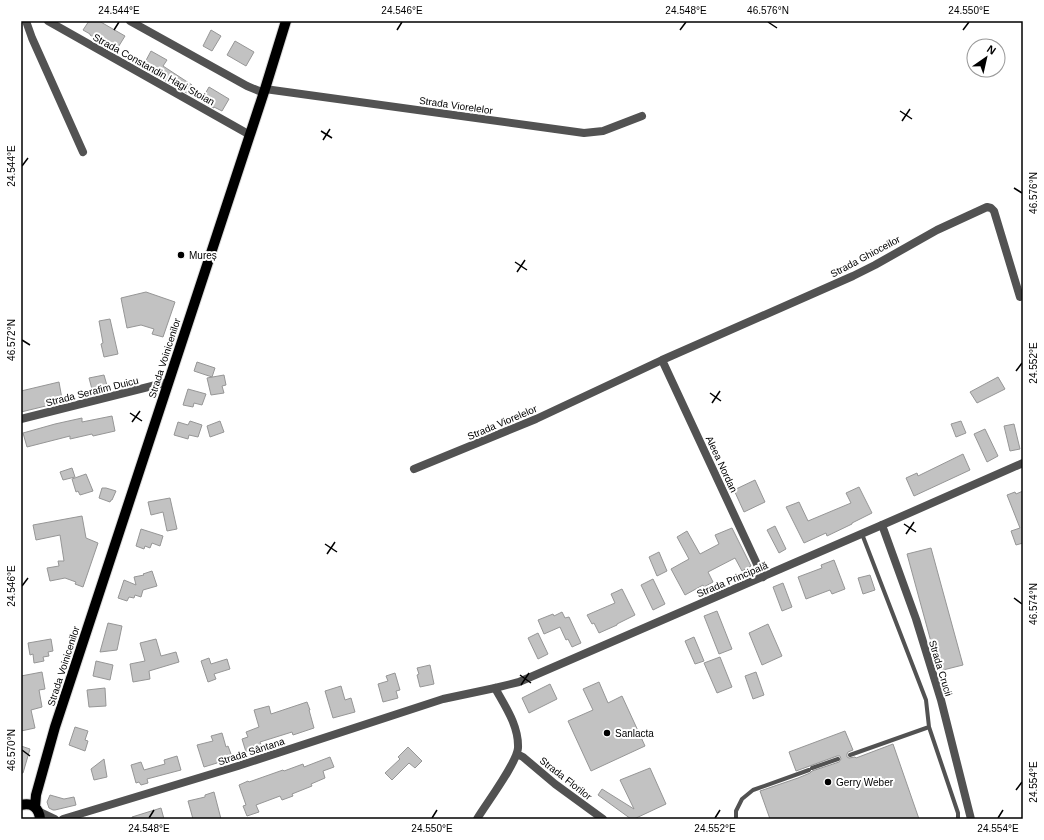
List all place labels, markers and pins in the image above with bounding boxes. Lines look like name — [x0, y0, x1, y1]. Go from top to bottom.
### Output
marker: Mureș — [176, 250, 186, 260]
place label: Mureș — [189, 250, 217, 261]
marker: Sanlacta — [602, 728, 612, 738]
place label: Sanlacta — [615, 728, 654, 739]
marker: Gerry Weber — [823, 777, 833, 787]
place label: Gerry Weber — [836, 777, 894, 788]

